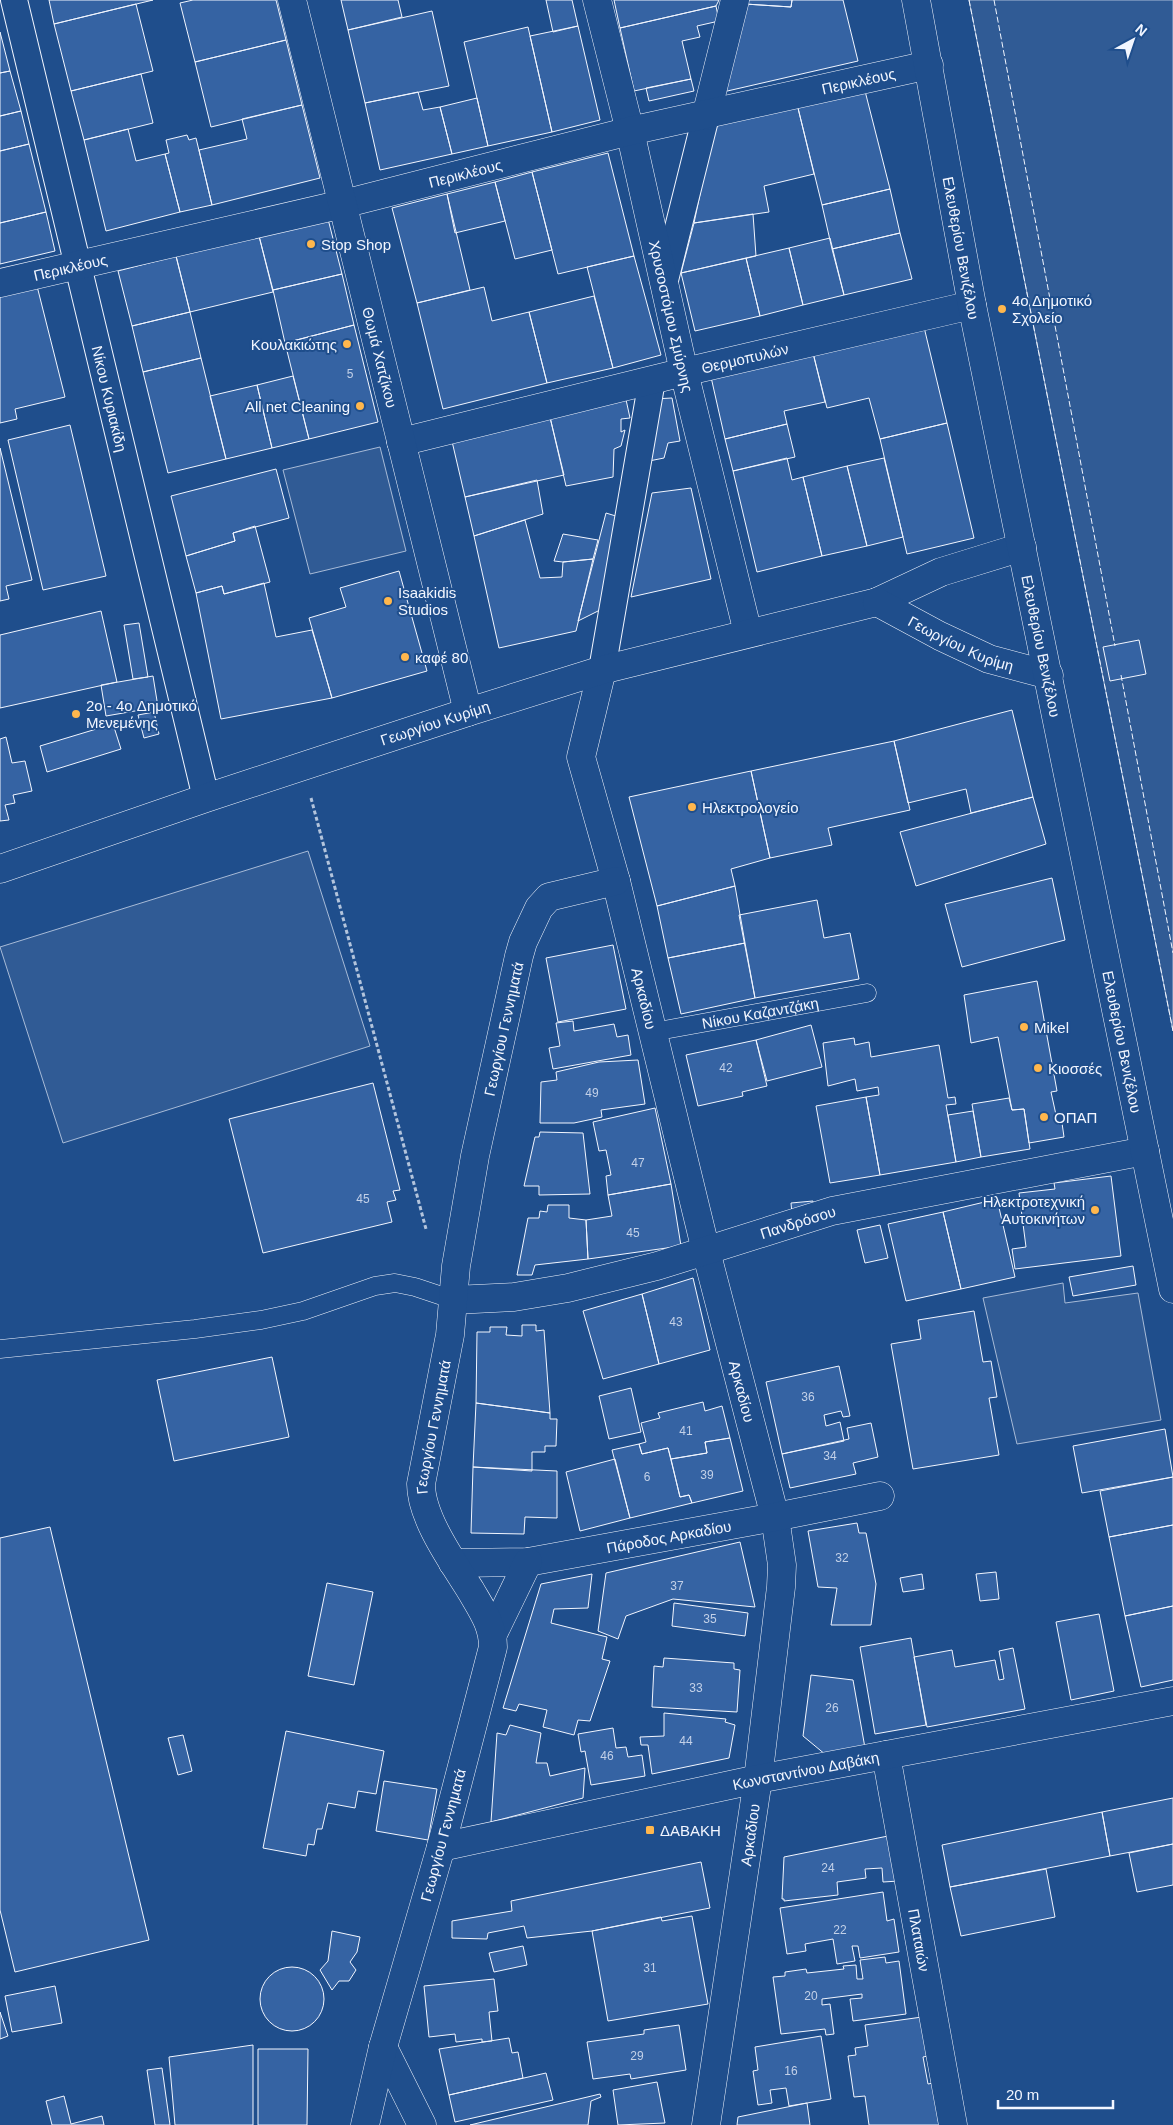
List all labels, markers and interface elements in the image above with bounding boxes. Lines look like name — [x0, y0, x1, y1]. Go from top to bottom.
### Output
north arrow — [1108, 15, 1158, 65]
text: N — [1132, 21, 1150, 39]
street label: Περικλέους — [820, 64, 897, 97]
street label: Περικλέους — [427, 155, 504, 190]
street label: Ελευθερίου Βενιζέλου — [940, 175, 983, 321]
place label: Stop Shop — [321, 236, 391, 253]
marker: Stop Shop — [305, 238, 317, 250]
street label: Χρυσοστόμου Σμύρνης — [646, 239, 697, 394]
street label: Περικλέους — [32, 250, 109, 284]
place label: 4ο Δημοτικό Σχολείο — [1012, 292, 1092, 326]
marker: 4ο Δημοτικό Σχολείο — [996, 303, 1008, 315]
street label: Θωμά Χατζίκου — [360, 305, 401, 409]
place label: Κουλακιώτης — [251, 336, 337, 353]
marker: Κουλακιώτης — [341, 338, 353, 350]
street label: Θερμοπυλών — [700, 340, 790, 376]
street label: Νίκου Κυριακίδη — [89, 344, 131, 453]
house number: 5 — [347, 367, 354, 381]
place label: All net Cleaning — [245, 398, 350, 415]
marker: All net Cleaning — [354, 400, 366, 412]
street label: Ελευθερίου Βενιζέλου — [1019, 573, 1064, 718]
place label: Isaakidis Studios — [398, 584, 456, 618]
marker: Isaakidis Studios — [382, 595, 394, 607]
street label: Γεωργίου Κυρίμη — [906, 612, 1016, 674]
place label: καφέ 80 — [415, 649, 468, 666]
marker: καφέ 80 — [399, 651, 411, 663]
place label: 2o - 4o Δημοτικό Μενεμένης — [86, 697, 197, 731]
street label: Γεωργίου Κυρίμη — [378, 697, 492, 749]
marker: 2o - 4o Δημοτικό Μενεμένης — [70, 708, 82, 720]
place label: Ηλεκτρολογείο — [702, 799, 799, 816]
marker: Ηλεκτρολογείο — [686, 801, 698, 813]
street label: Γεωργίου Γεννηματά — [480, 960, 526, 1097]
street label: Αρκαδίου — [629, 966, 660, 1031]
street label: Ελευθερίου Βενιζέλου — [1100, 969, 1145, 1114]
street label: Νίκου Καζαντζάκη — [700, 993, 820, 1031]
place label: Mikel — [1034, 1019, 1069, 1036]
marker: Mikel — [1018, 1021, 1030, 1033]
place label: Κιοσσές — [1048, 1060, 1102, 1077]
house number: 42 — [719, 1061, 733, 1075]
marker: Κιοσσές — [1032, 1062, 1044, 1074]
house number: 49 — [585, 1086, 599, 1100]
place label: ΟΠΑΠ — [1054, 1109, 1097, 1126]
marker: ΟΠΑΠ — [1038, 1111, 1050, 1123]
house number: 47 — [631, 1156, 645, 1170]
house number: 45 — [356, 1192, 370, 1206]
place label: Ηλεκτροτεχνική Αυτοκινήτων — [983, 1193, 1085, 1227]
street label: Πανδρόσου — [758, 1202, 838, 1242]
marker: Ηλεκτροτεχνική Αυτοκινήτων — [1089, 1204, 1101, 1216]
house number: 45 — [626, 1226, 640, 1240]
house number: 43 — [669, 1315, 683, 1329]
street label: Γεωργίου Γεννηματά — [412, 1358, 454, 1495]
street label: Αρκαδίου — [726, 1359, 758, 1424]
house number: 36 — [801, 1390, 815, 1404]
house number: 41 — [679, 1424, 693, 1438]
house number: 34 — [823, 1449, 837, 1463]
house number: 39 — [700, 1468, 714, 1482]
house number: 6 — [644, 1470, 651, 1484]
street label: Πάροδος Αρκαδίου — [605, 1517, 732, 1556]
house number: 32 — [835, 1551, 849, 1565]
house number: 37 — [670, 1579, 684, 1593]
house number: 35 — [703, 1612, 717, 1626]
house number: 33 — [689, 1681, 703, 1695]
house number: 26 — [825, 1701, 839, 1715]
house number: 44 — [679, 1734, 693, 1748]
street label: Κωνσταντίνου Δαβάκη — [731, 1748, 880, 1793]
house number: 46 — [600, 1749, 614, 1763]
street label: Γεωργίου Γεννηματά — [417, 1766, 469, 1903]
street label: Αρκαδίου — [737, 1803, 763, 1867]
place label: ΔΑΒΑΚΗ — [660, 1822, 721, 1839]
marker: ΔΑΒΑΚΗ — [644, 1824, 656, 1836]
house number: 24 — [821, 1861, 835, 1875]
street label: Πλαταιών — [905, 1907, 934, 1973]
house number: 22 — [833, 1923, 847, 1937]
house number: 31 — [643, 1961, 657, 1975]
house number: 20 — [804, 1989, 818, 2003]
house number: 29 — [630, 2049, 644, 2063]
house number: 16 — [784, 2064, 798, 2078]
scale bar — [998, 2078, 1113, 2110]
text: 20 m — [1006, 2086, 1039, 2103]

